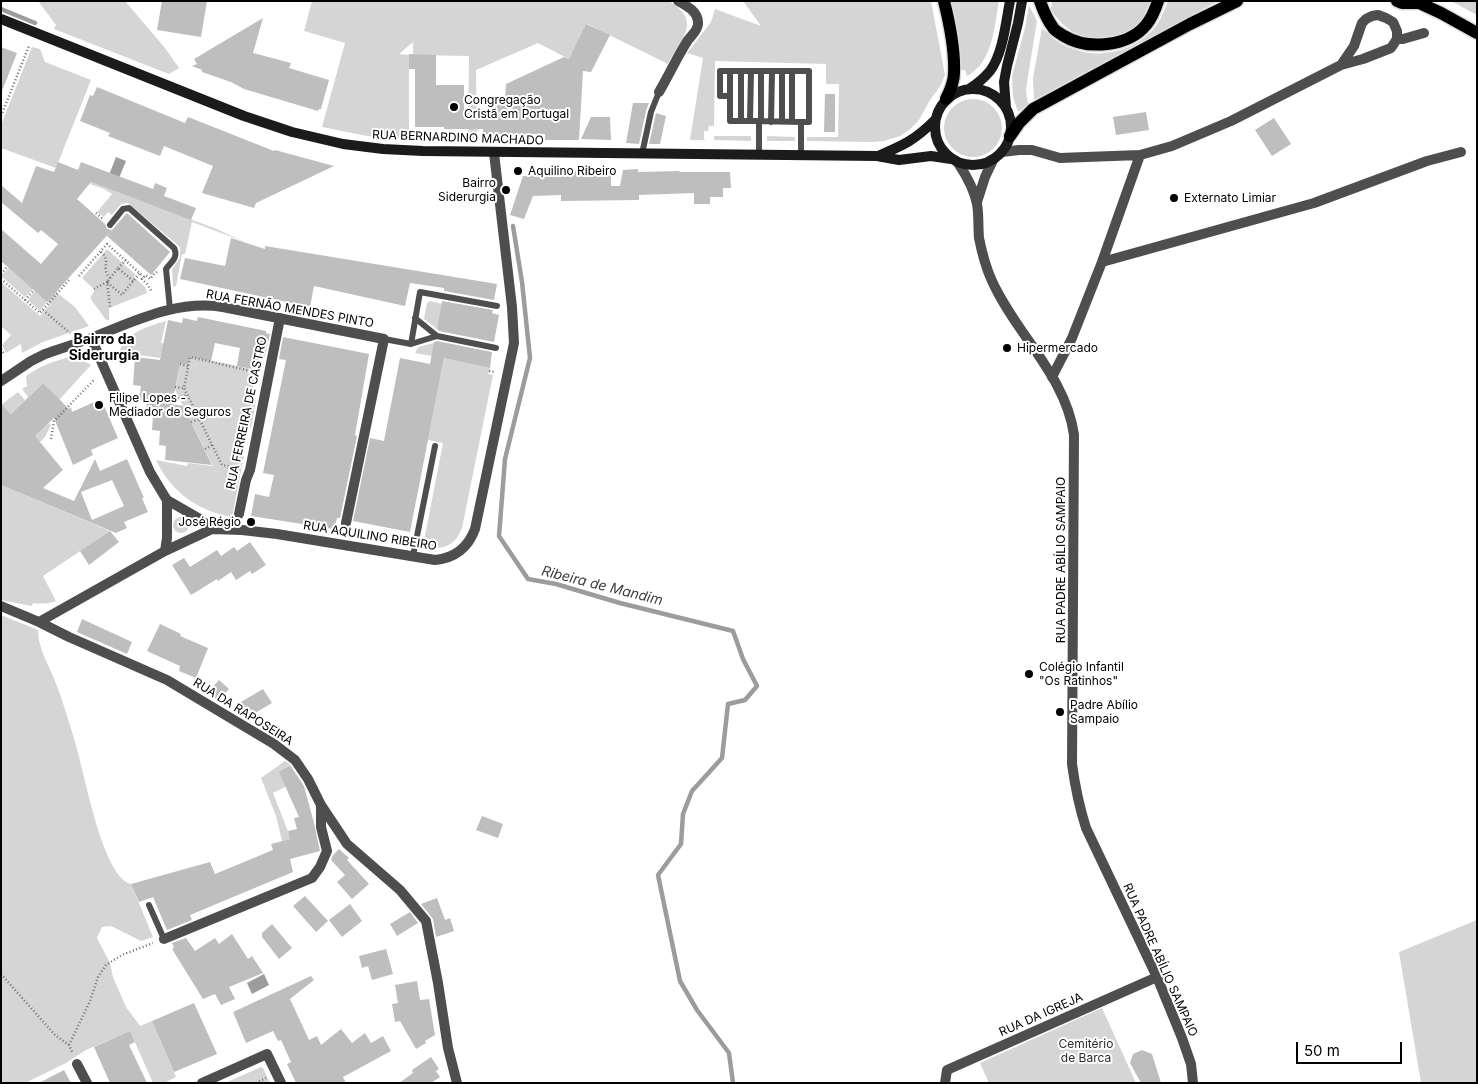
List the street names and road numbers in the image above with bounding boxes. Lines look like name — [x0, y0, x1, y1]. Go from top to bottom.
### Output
street label: RUA BERNARDINO MACHADO — [372, 128, 544, 148]
street label: RUA FERNÃO MENDES PINTO — [205, 287, 375, 331]
street label: RUA FERREIRA DE CASTRO — [224, 335, 270, 491]
street label: RUA PADRE ABÍLIO SAMPAIO — [1054, 477, 1068, 643]
street label: RUA AQUILINO RIBEIRO — [302, 518, 438, 554]
street label: RUA DA RAPOSEIRA — [190, 675, 296, 749]
street label: RUA PADRE ABÍLIO SAMPAIO — [1120, 881, 1200, 1039]
street label: RUA DA IGREJA — [997, 990, 1085, 1040]

